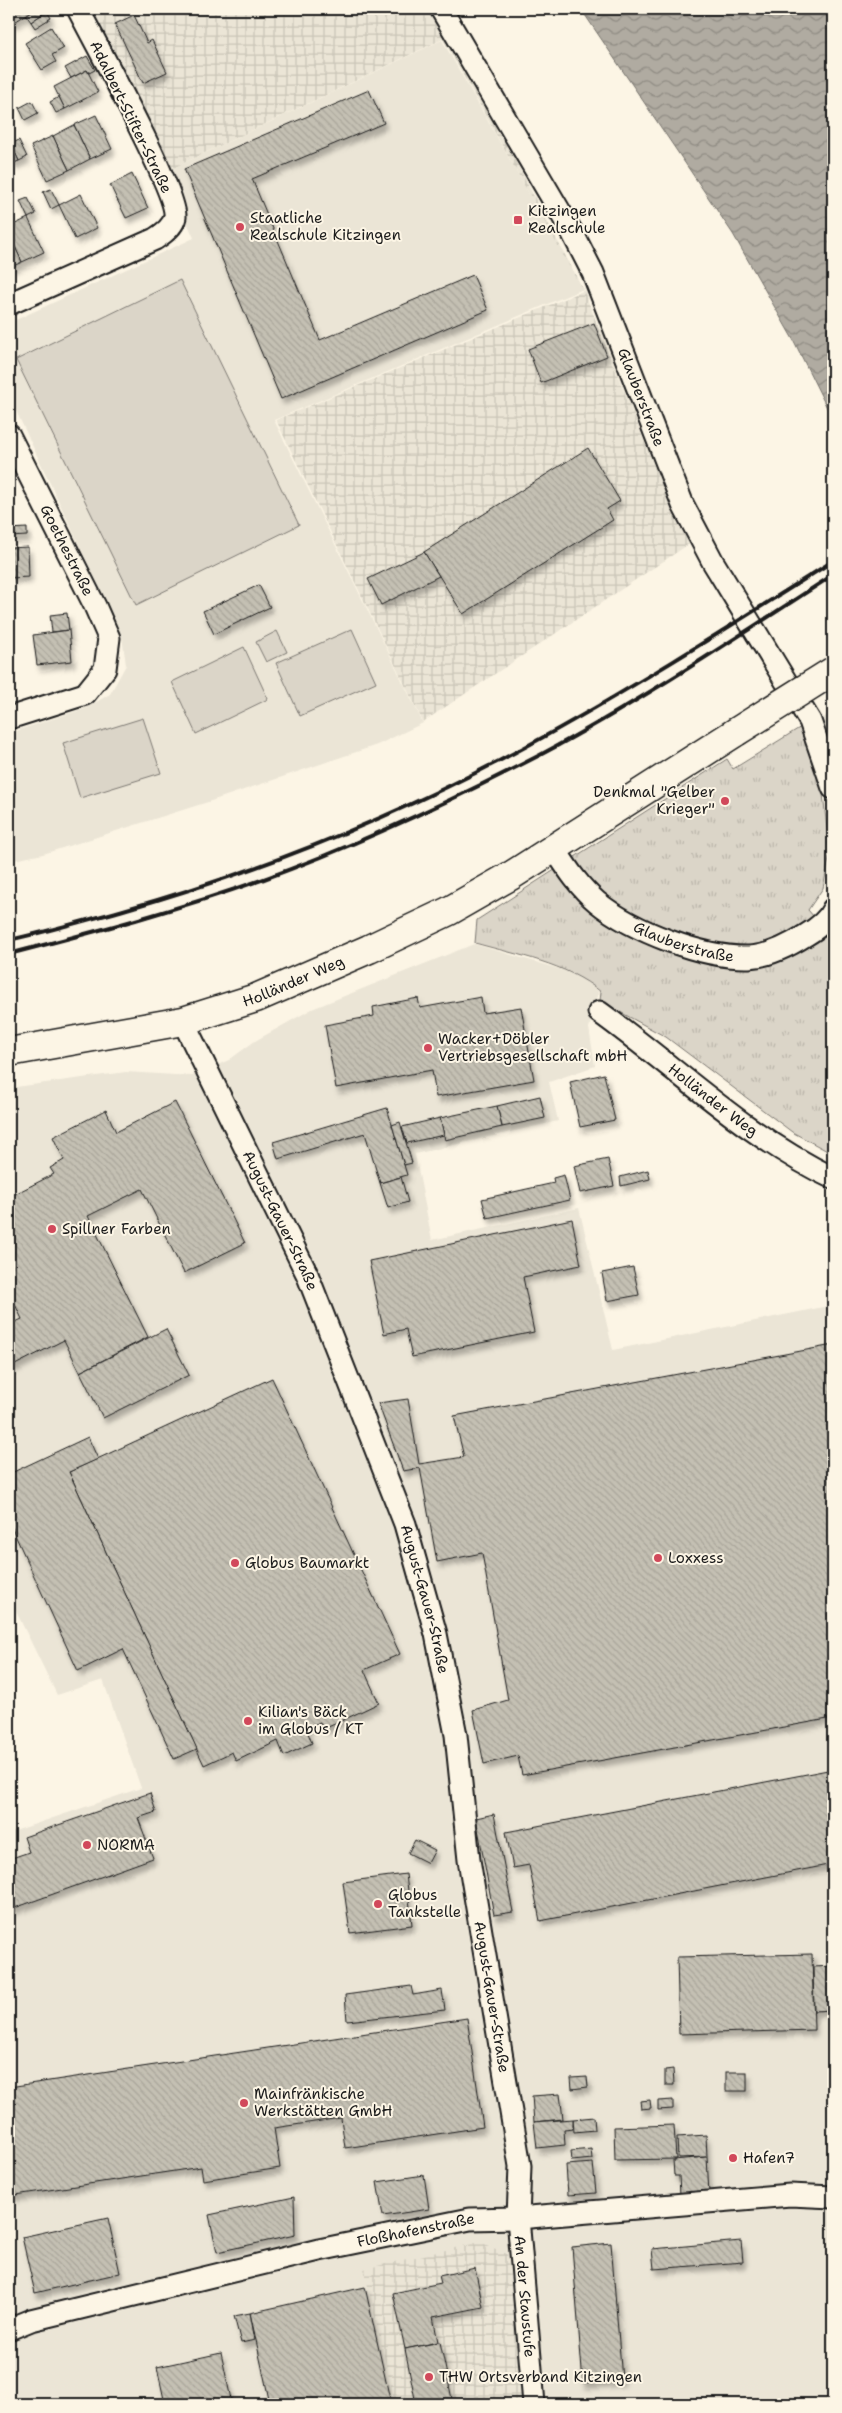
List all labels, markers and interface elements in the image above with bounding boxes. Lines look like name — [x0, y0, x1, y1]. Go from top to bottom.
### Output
street label: Adalbert-Stifter-Straße — [85, 37, 177, 197]
place label: Kitzingen Realschule — [528, 201, 605, 238]
place label: Staatliche Realschule Kitzingen — [250, 208, 401, 245]
marker: Kitzingen Realschule — [512, 214, 524, 226]
marker: Staatliche Realschule Kitzingen — [234, 221, 246, 233]
street label: Glauberstraße — [613, 345, 669, 450]
street label: Goethestraße — [36, 501, 98, 599]
place label: Denkmal "Gelber Krieger" — [593, 782, 715, 819]
marker: Denkmal "Gelber Krieger" — [719, 795, 731, 807]
street label: Glauberstraße — [630, 917, 735, 966]
street label: Holländer Weg — [240, 951, 347, 1012]
place label: Wacker+Döbler Vertriebsgesellschaft mbH — [438, 1029, 628, 1066]
marker: Wacker+Döbler Vertriebsgesellschaft mbH — [422, 1042, 434, 1054]
street label: Holländer Weg — [664, 1059, 762, 1141]
street label: August-Gauer-Straße — [238, 1147, 322, 1293]
place label: Spillner Farben — [62, 1219, 171, 1239]
marker: Spillner Farben — [46, 1223, 58, 1235]
street label: August-Gauer-Straße — [396, 1522, 454, 1675]
place label: Loxxess — [668, 1548, 724, 1568]
marker: Loxxess — [652, 1552, 664, 1564]
place label: Globus Baumarkt — [245, 1553, 369, 1573]
marker: Globus Baumarkt — [229, 1557, 241, 1569]
place label: Kilian's Bäck im Globus / KT — [258, 1702, 364, 1739]
marker: Kilian's Bäck im Globus / KT — [242, 1715, 254, 1727]
place label: NORMA — [97, 1835, 155, 1855]
marker: NORMA — [81, 1839, 93, 1851]
place label: Globus Tankstelle — [388, 1885, 461, 1922]
marker: Globus Tankstelle — [372, 1898, 384, 1910]
street label: August-Gauer-Straße — [469, 1920, 514, 2074]
place label: Mainfränkische Werkstätten GmbH — [254, 2084, 393, 2121]
marker: Mainfränkische Werkstätten GmbH — [238, 2097, 250, 2109]
place label: Hafen7 — [743, 2148, 795, 2168]
marker: Hafen7 — [727, 2152, 739, 2164]
street label: Floßhafenstraße — [355, 2209, 475, 2252]
street label: An der Staustufe — [510, 2234, 540, 2358]
place label: THW Ortsverband Kitzingen — [439, 2367, 642, 2387]
marker: THW Ortsverband Kitzingen — [423, 2371, 435, 2383]

